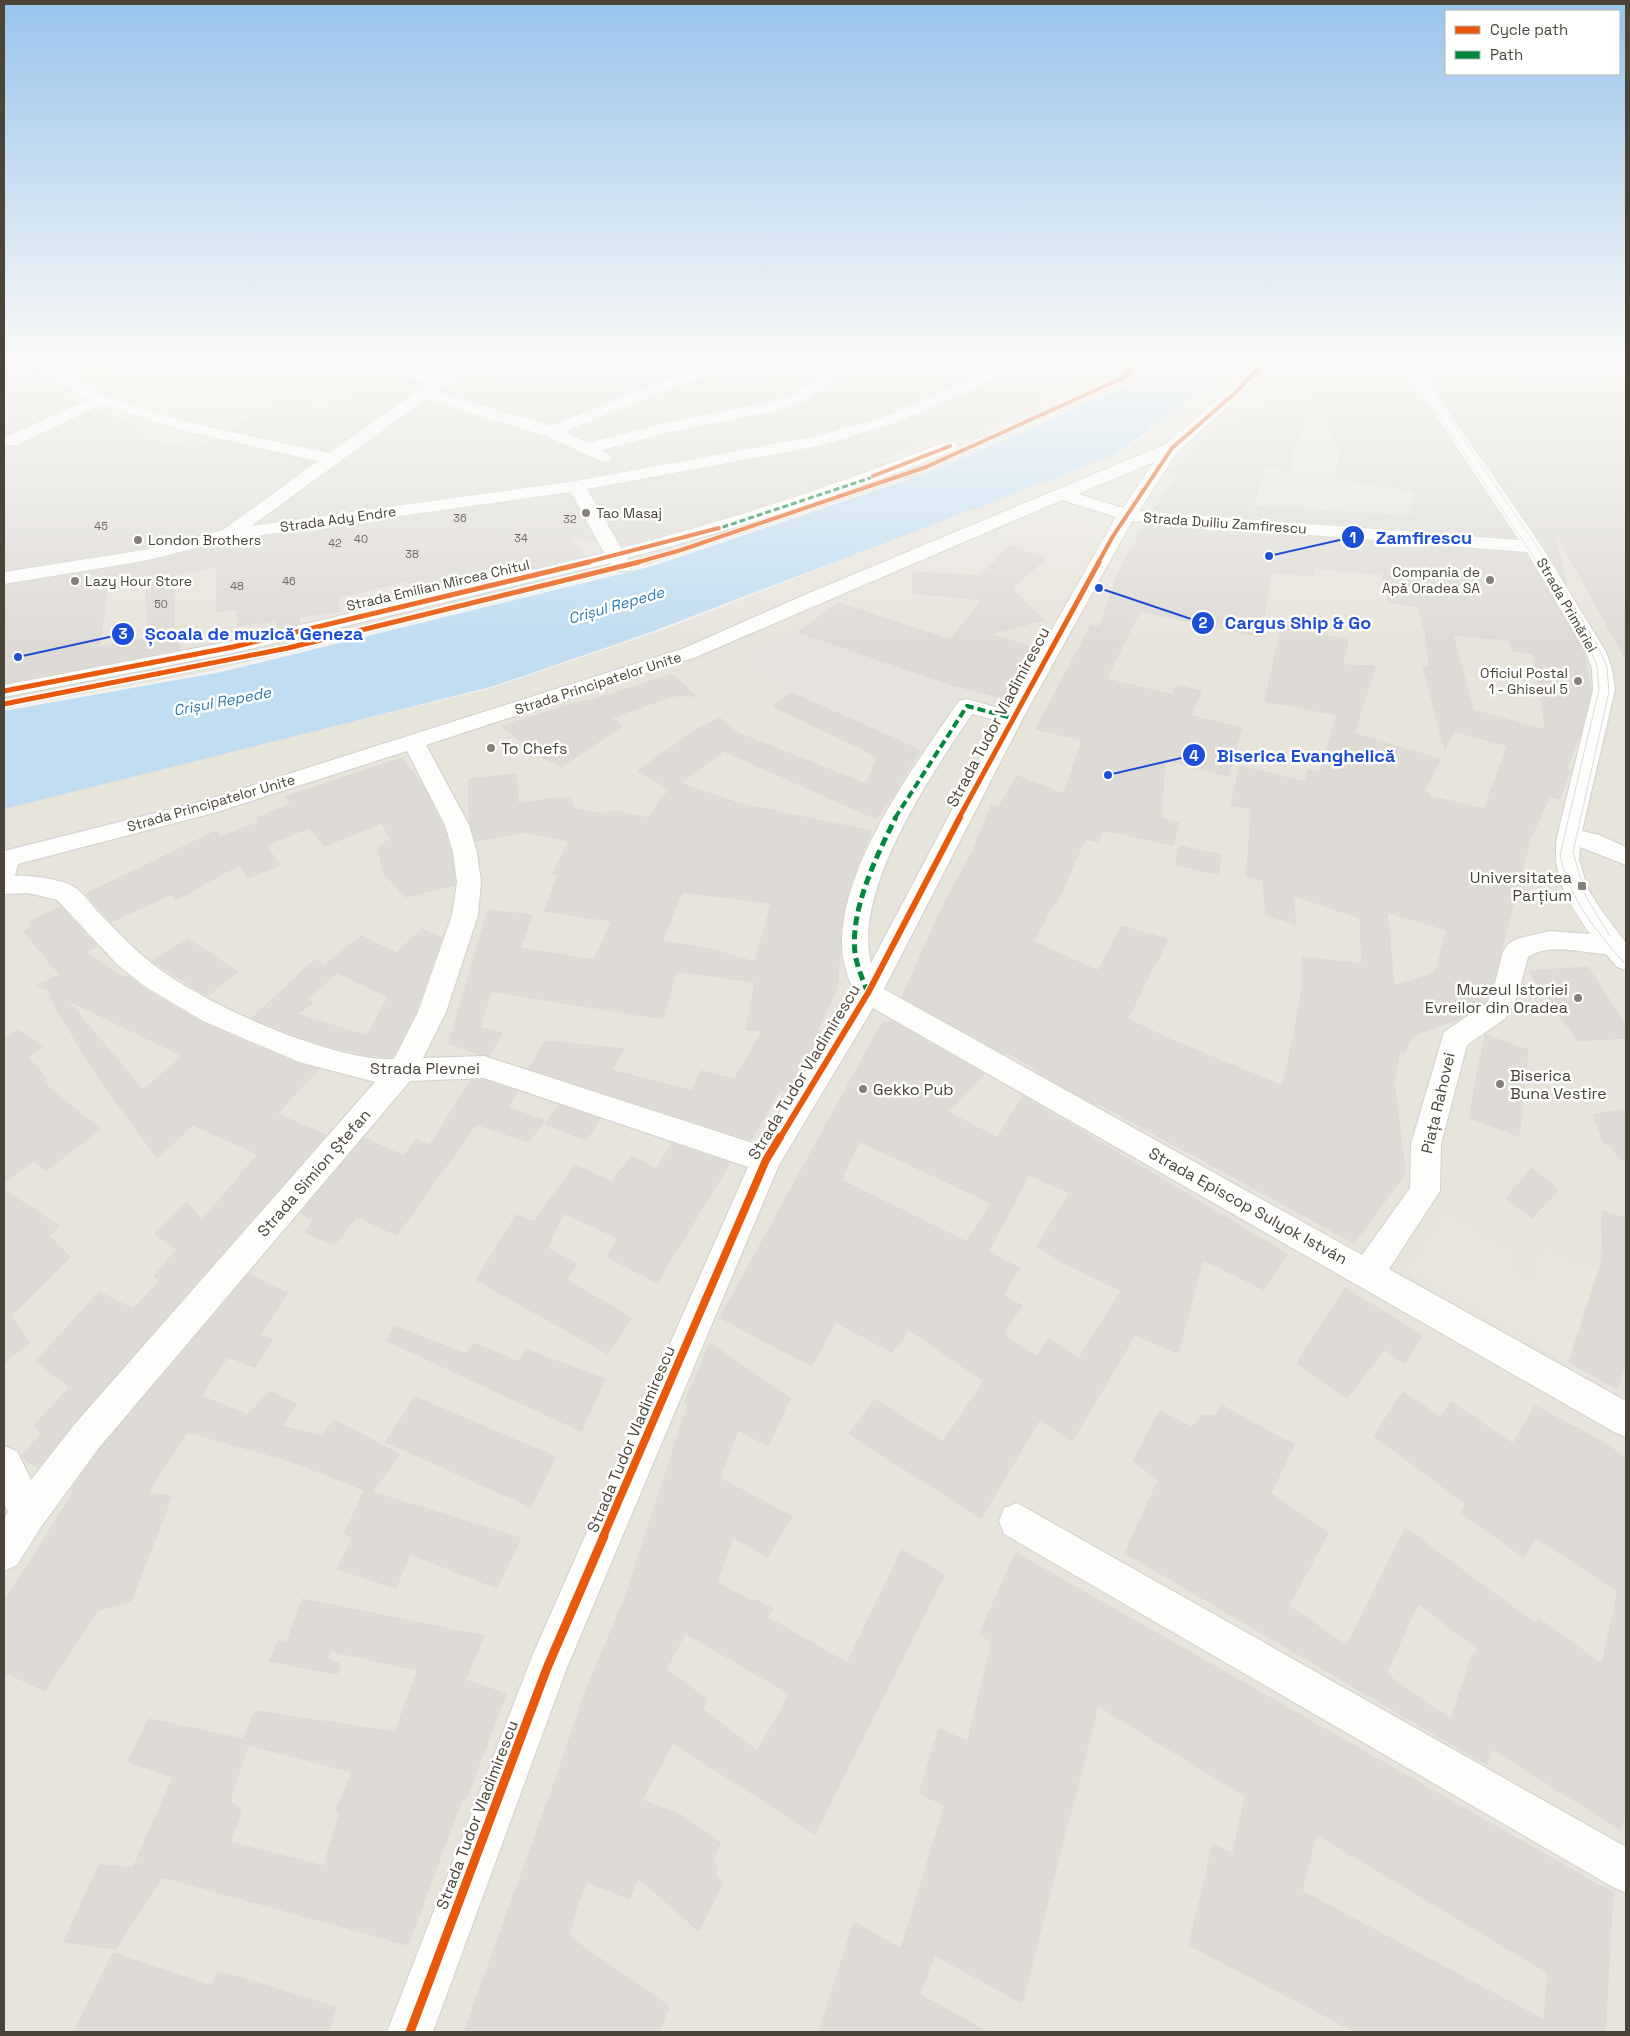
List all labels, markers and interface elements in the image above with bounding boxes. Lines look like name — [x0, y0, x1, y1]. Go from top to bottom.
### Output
legend — [1445, 10, 1620, 75]
text: Cycle path — [1490, 20, 1568, 39]
text: Path — [1490, 45, 1523, 64]
street label: Strada Ady Endre — [279, 502, 397, 536]
place label: Tao Masaj — [596, 504, 662, 522]
marker: Tao Masaj — [580, 507, 592, 519]
street label: Strada Duiliu Zamfirescu — [1143, 508, 1307, 538]
house number: 36 — [453, 511, 467, 525]
house number: 32 — [563, 512, 577, 526]
house number: 45 — [94, 519, 108, 533]
callout: Zamfirescu — [1341, 521, 1482, 554]
text: Zamfirescu — [1376, 526, 1472, 549]
text: 1 — [1350, 528, 1356, 547]
place label: London Brothers — [148, 531, 261, 549]
house number: 34 — [514, 531, 528, 545]
house number: 40 — [354, 532, 368, 546]
marker: London Brothers — [132, 534, 144, 546]
house number: 42 — [328, 536, 342, 550]
house number: 38 — [405, 547, 419, 561]
street label: Strada Primăriei — [1533, 554, 1601, 656]
street label: Strada Emilian Mircea Chitul — [345, 555, 531, 615]
place label: Compania de Apă Oradea SA — [1382, 563, 1480, 597]
place label: Lazy Hour Store — [85, 572, 192, 590]
house number: 46 — [282, 574, 296, 588]
marker: Compania de Apă Oradea SA — [1484, 574, 1496, 586]
marker: Lazy Hour Store — [69, 575, 81, 587]
house number: 48 — [230, 579, 244, 593]
water label: Crișul Repede — [566, 582, 667, 628]
house number: 50 — [154, 597, 168, 611]
callout: Cargus Ship & Go — [1190, 607, 1382, 640]
text: Cargus Ship & Go — [1225, 611, 1371, 634]
text: 2 — [1199, 613, 1208, 632]
callout: Școala de muzică Geneza — [110, 617, 374, 650]
text: Școala de muzică Geneza — [145, 622, 364, 647]
street label: Strada Tudor Vladimirescu — [942, 623, 1054, 811]
text: 3 — [118, 624, 128, 643]
street label: Strada Principatelor Unite — [512, 648, 684, 718]
place label: Oficiul Postal 1 - Ghiseul 5 — [1480, 664, 1568, 698]
marker: Oficiul Postal 1 - Ghiseul 5 — [1572, 675, 1584, 687]
water label: Crișul Repede — [172, 682, 273, 720]
place label: To Chefs — [501, 738, 567, 759]
callout: Biserica Evanghelică — [1181, 739, 1405, 772]
marker: To Chefs — [485, 742, 497, 754]
text: Biserica Evanghelică — [1217, 744, 1396, 767]
text: 4 — [1189, 746, 1199, 765]
street label: Strada Principatelor Unite — [125, 770, 297, 836]
place label: Universitatea Parțium — [1470, 867, 1572, 906]
marker: Universitatea Parțium — [1576, 880, 1588, 892]
place label: Muzeul Istoriei Evreilor din Oradea — [1425, 979, 1568, 1018]
street label: Strada Tudor Vladimirescu — [743, 980, 865, 1164]
marker: Muzeul Istoriei Evreilor din Oradea — [1572, 992, 1584, 1004]
street label: Piața Rahovei — [1416, 1050, 1460, 1156]
street label: Strada Plevnei — [370, 1058, 480, 1079]
place label: Biserica Buna Vestire — [1510, 1065, 1607, 1104]
marker: Biserica Buna Vestire — [1494, 1078, 1506, 1090]
place label: Gekko Pub — [873, 1079, 954, 1100]
marker: Gekko Pub — [857, 1083, 869, 1095]
street label: Strada Simion Ștefan — [253, 1105, 375, 1241]
street label: Strada Episcop Sulyok István — [1145, 1143, 1351, 1269]
street label: Strada Tudor Vladimirescu — [582, 1342, 680, 1536]
street label: Strada Tudor Vladimirescu — [431, 1717, 523, 1913]

